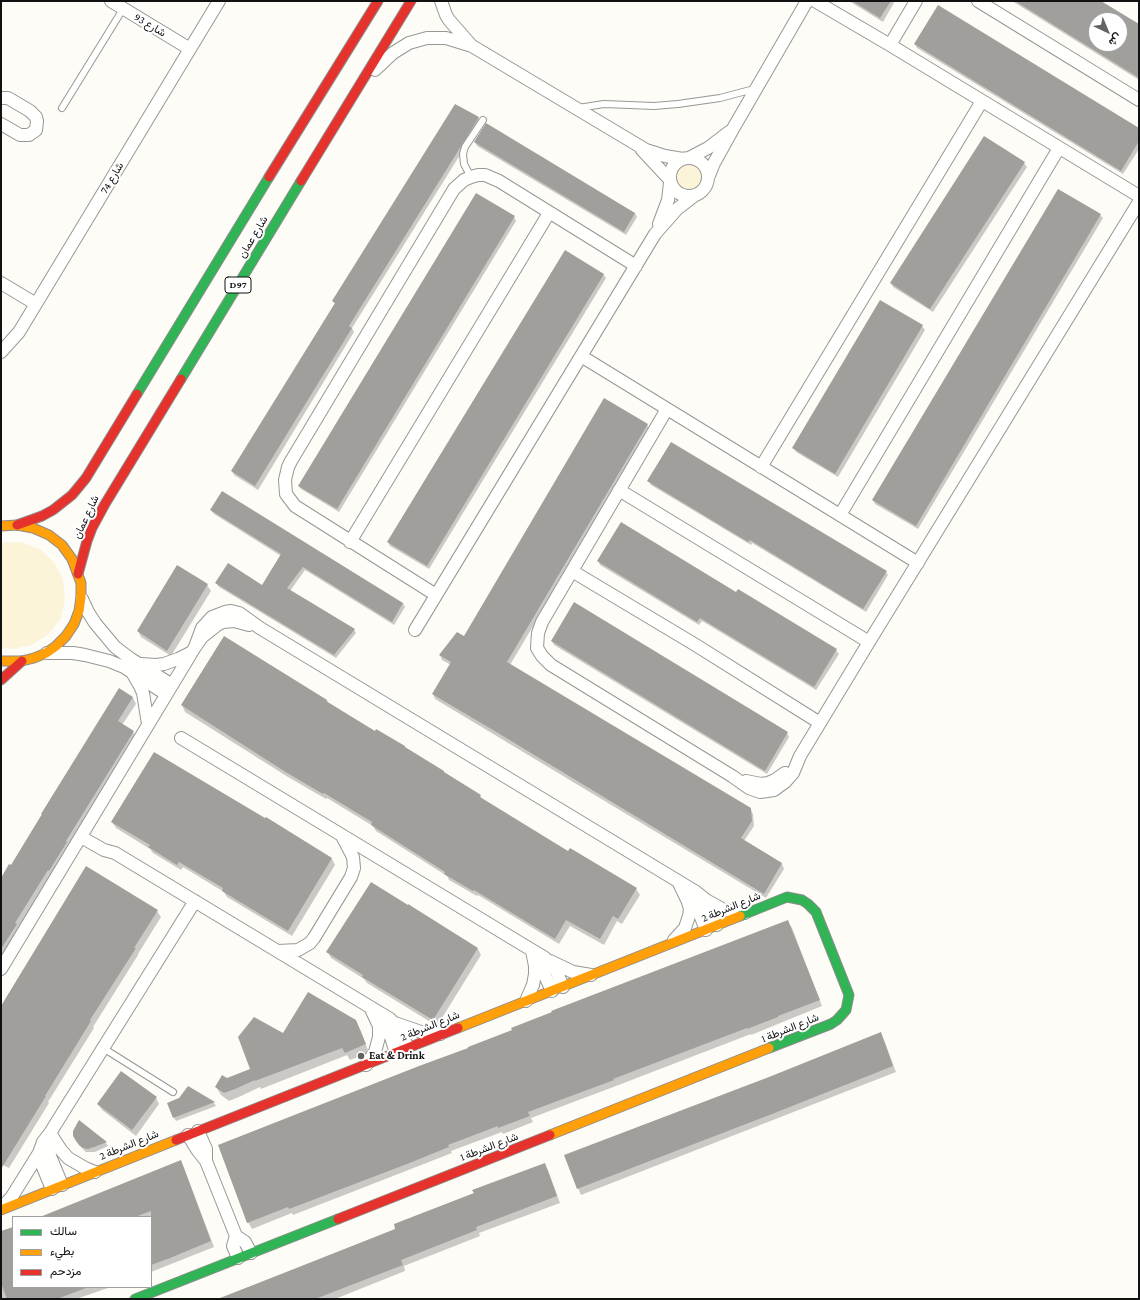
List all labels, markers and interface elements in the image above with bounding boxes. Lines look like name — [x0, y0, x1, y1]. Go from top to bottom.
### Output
street label: شارع 93 — [132, 10, 168, 40]
north arrow — [1088, 12, 1128, 52]
text: ش — [1107, 31, 1125, 49]
street label: شارع 74 — [97, 160, 127, 196]
street label: شارع عمان — [235, 214, 271, 260]
road number: D97 — [225, 277, 251, 293]
street label: شارع عمان — [70, 493, 102, 541]
street label: شارع الشرطة 2 — [699, 889, 763, 925]
street label: شارع الشرطة 2 — [398, 1008, 462, 1044]
street label: شارع الشرطة 1 — [759, 1010, 821, 1046]
place label: Eat & Drink — [369, 1049, 425, 1063]
marker: Eat & Drink — [356, 1051, 366, 1061]
street label: شارع الشرطة 2 — [97, 1127, 161, 1163]
street label: شارع الشرطة 1 — [458, 1130, 520, 1164]
legend — [12, 1216, 152, 1288]
text: سالك — [50, 1224, 77, 1238]
text: بطيء — [50, 1244, 74, 1258]
text: مزدحم — [50, 1264, 81, 1278]

